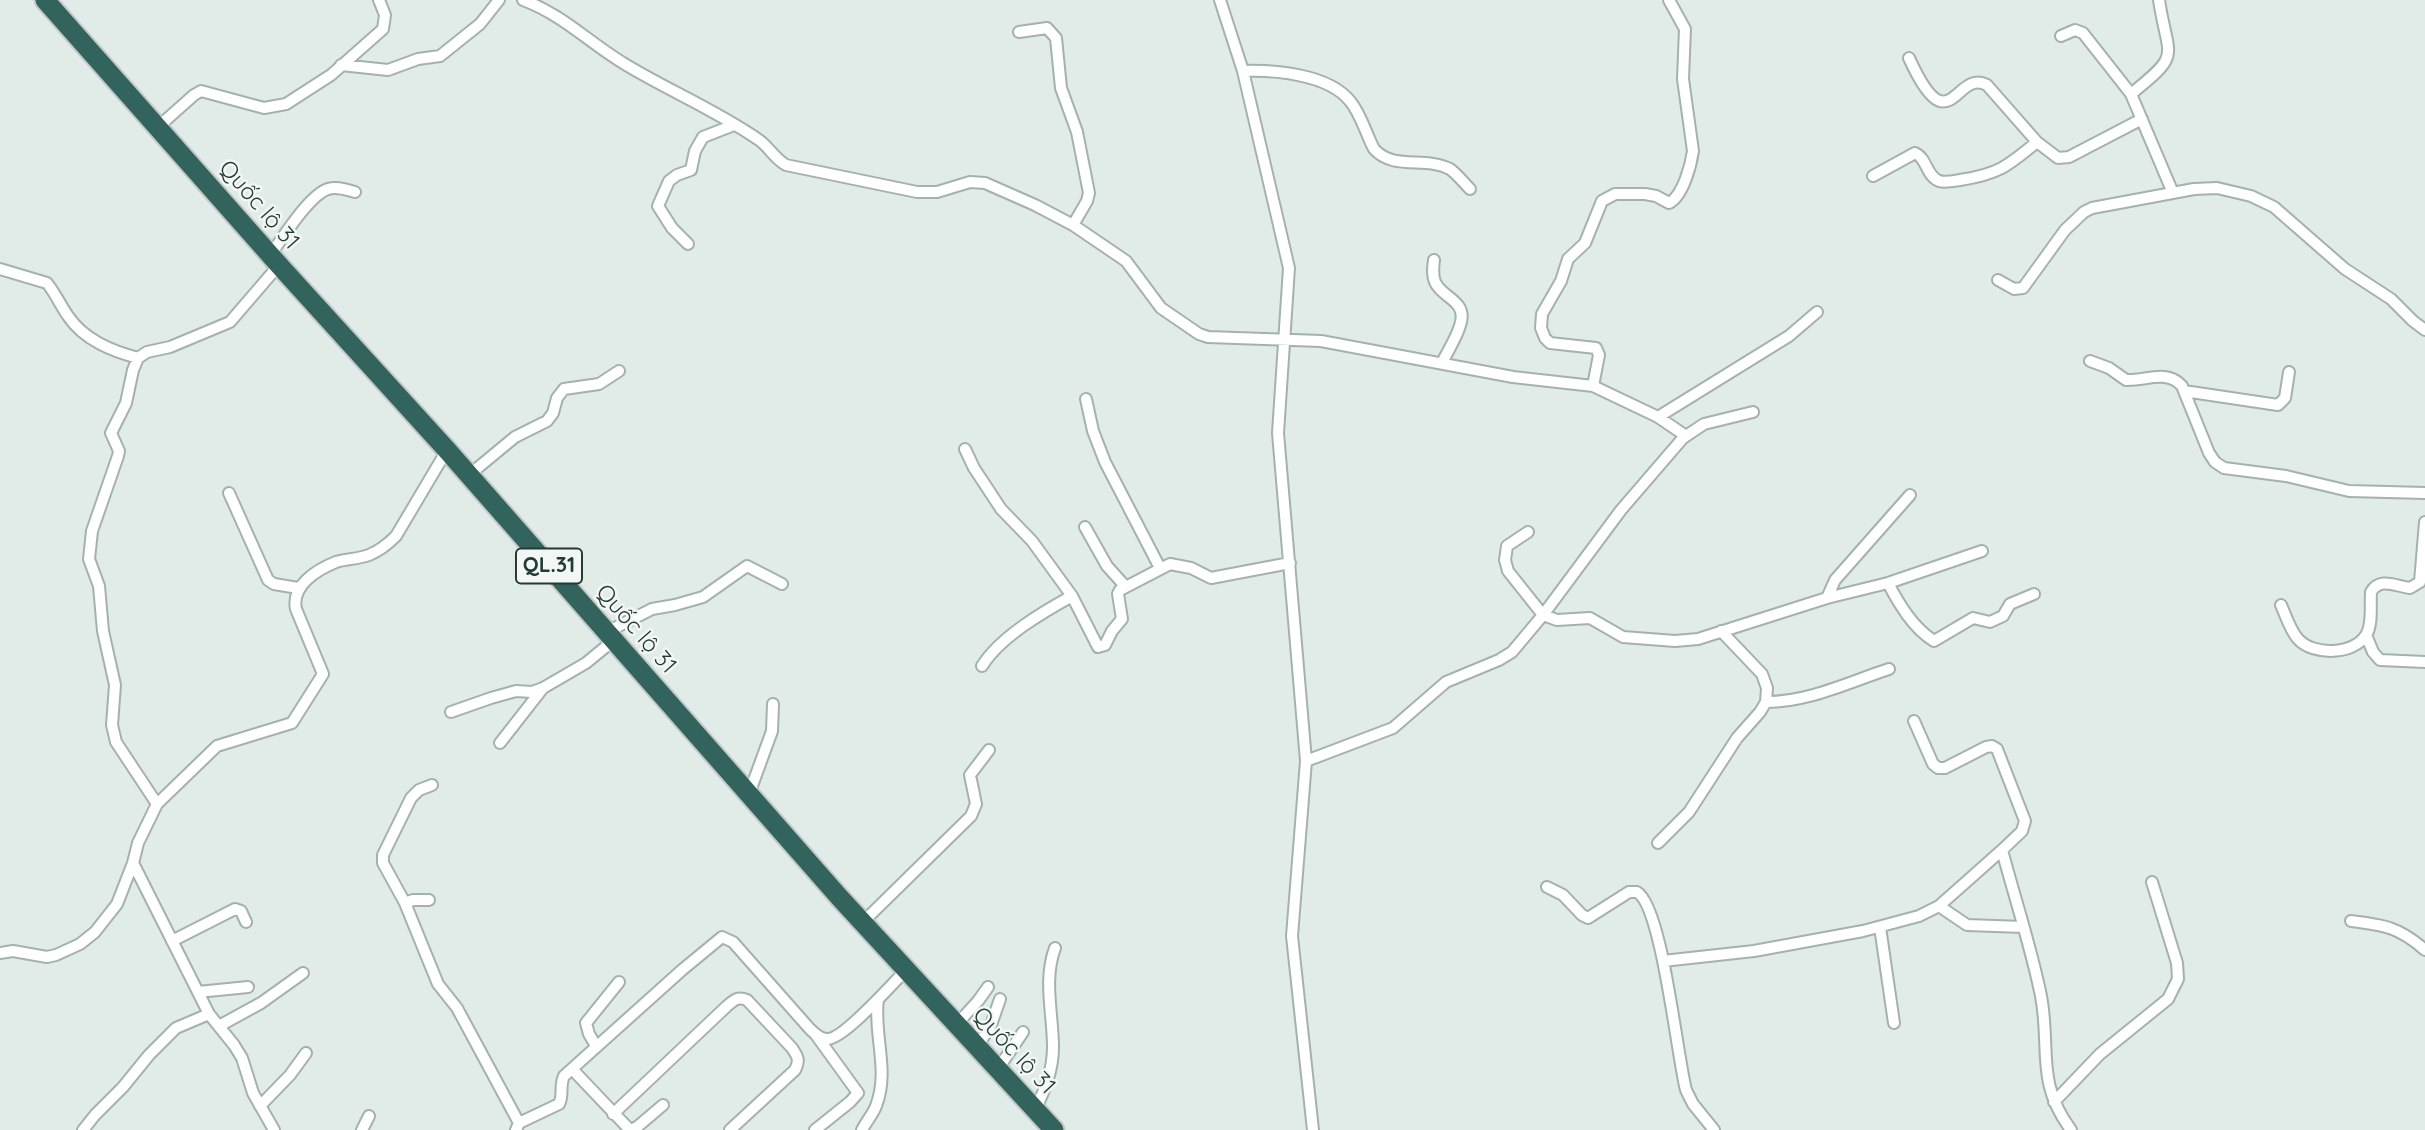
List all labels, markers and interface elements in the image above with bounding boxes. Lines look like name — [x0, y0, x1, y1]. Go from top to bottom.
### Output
street label: Quốc lộ 31 — [213, 155, 305, 255]
road number: QL.31 — [516, 548, 582, 584]
street label: Quốc lộ 31 — [590, 579, 682, 679]
street label: Quốc lộ 31 — [967, 1002, 1061, 1100]

